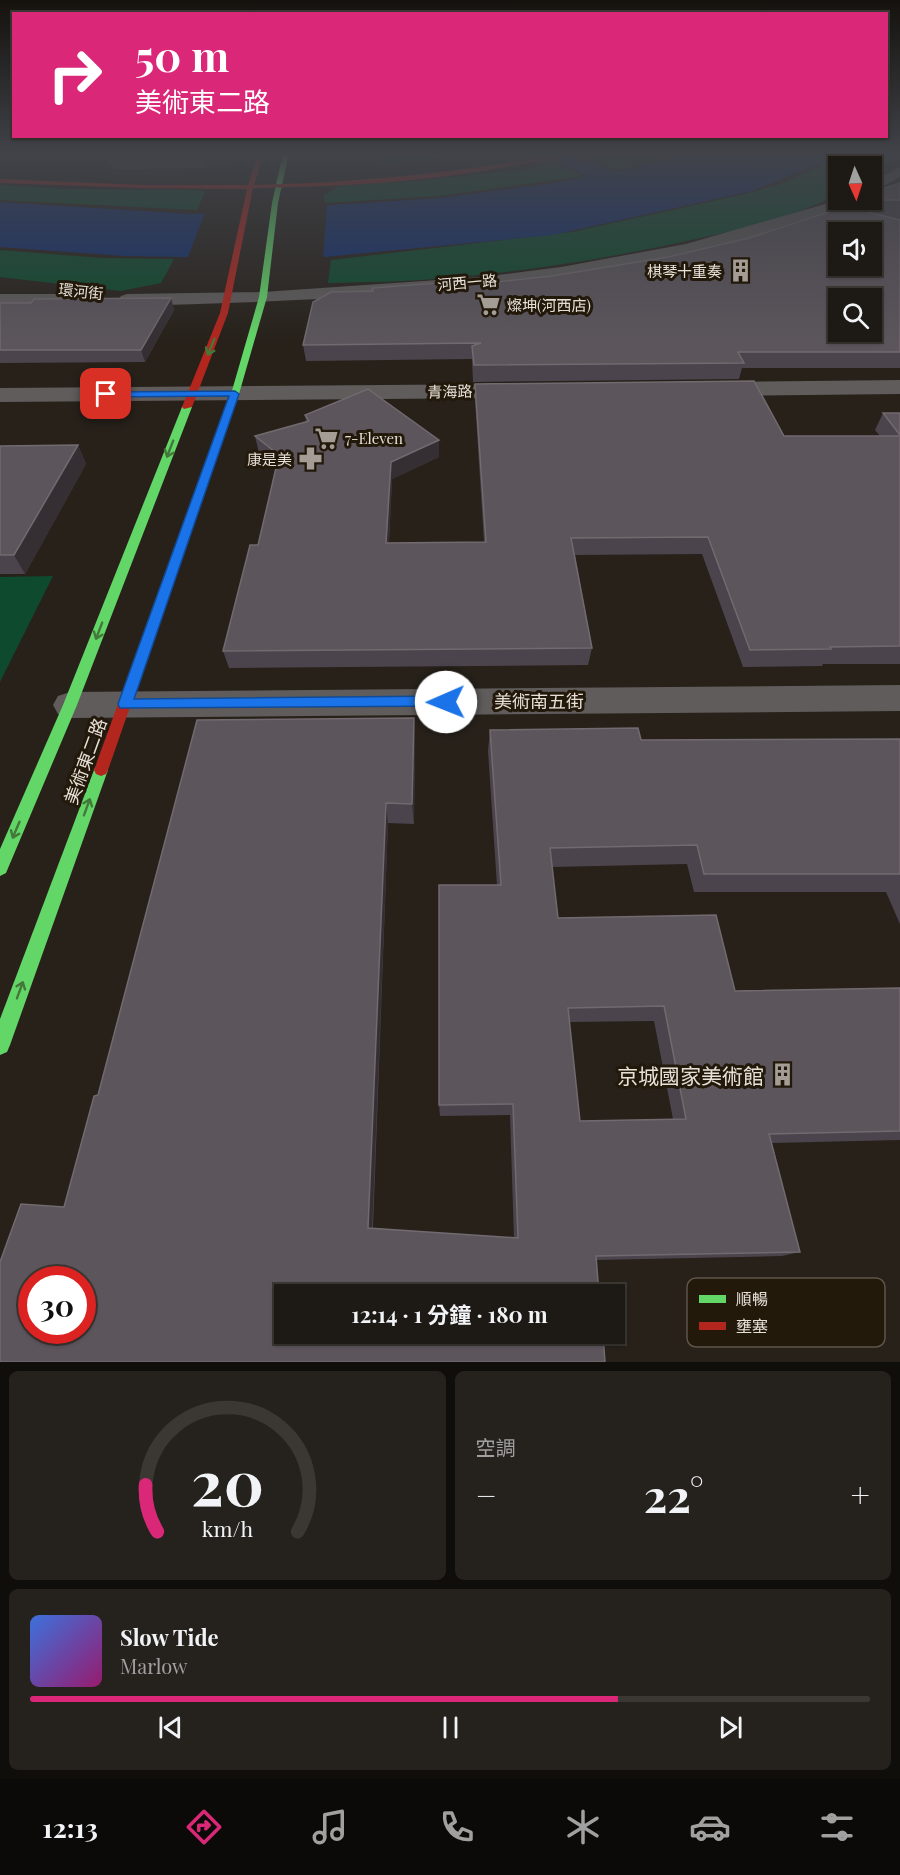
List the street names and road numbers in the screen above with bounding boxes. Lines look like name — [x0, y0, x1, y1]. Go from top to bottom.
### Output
street label: 河西一路 — [436, 269, 498, 295]
street label: 環河街 — [58, 279, 104, 303]
street label: 青海路 — [427, 381, 473, 401]
street label: 美術南五街 — [494, 689, 584, 713]
street label: 美術東二路 — [58, 715, 112, 807]

